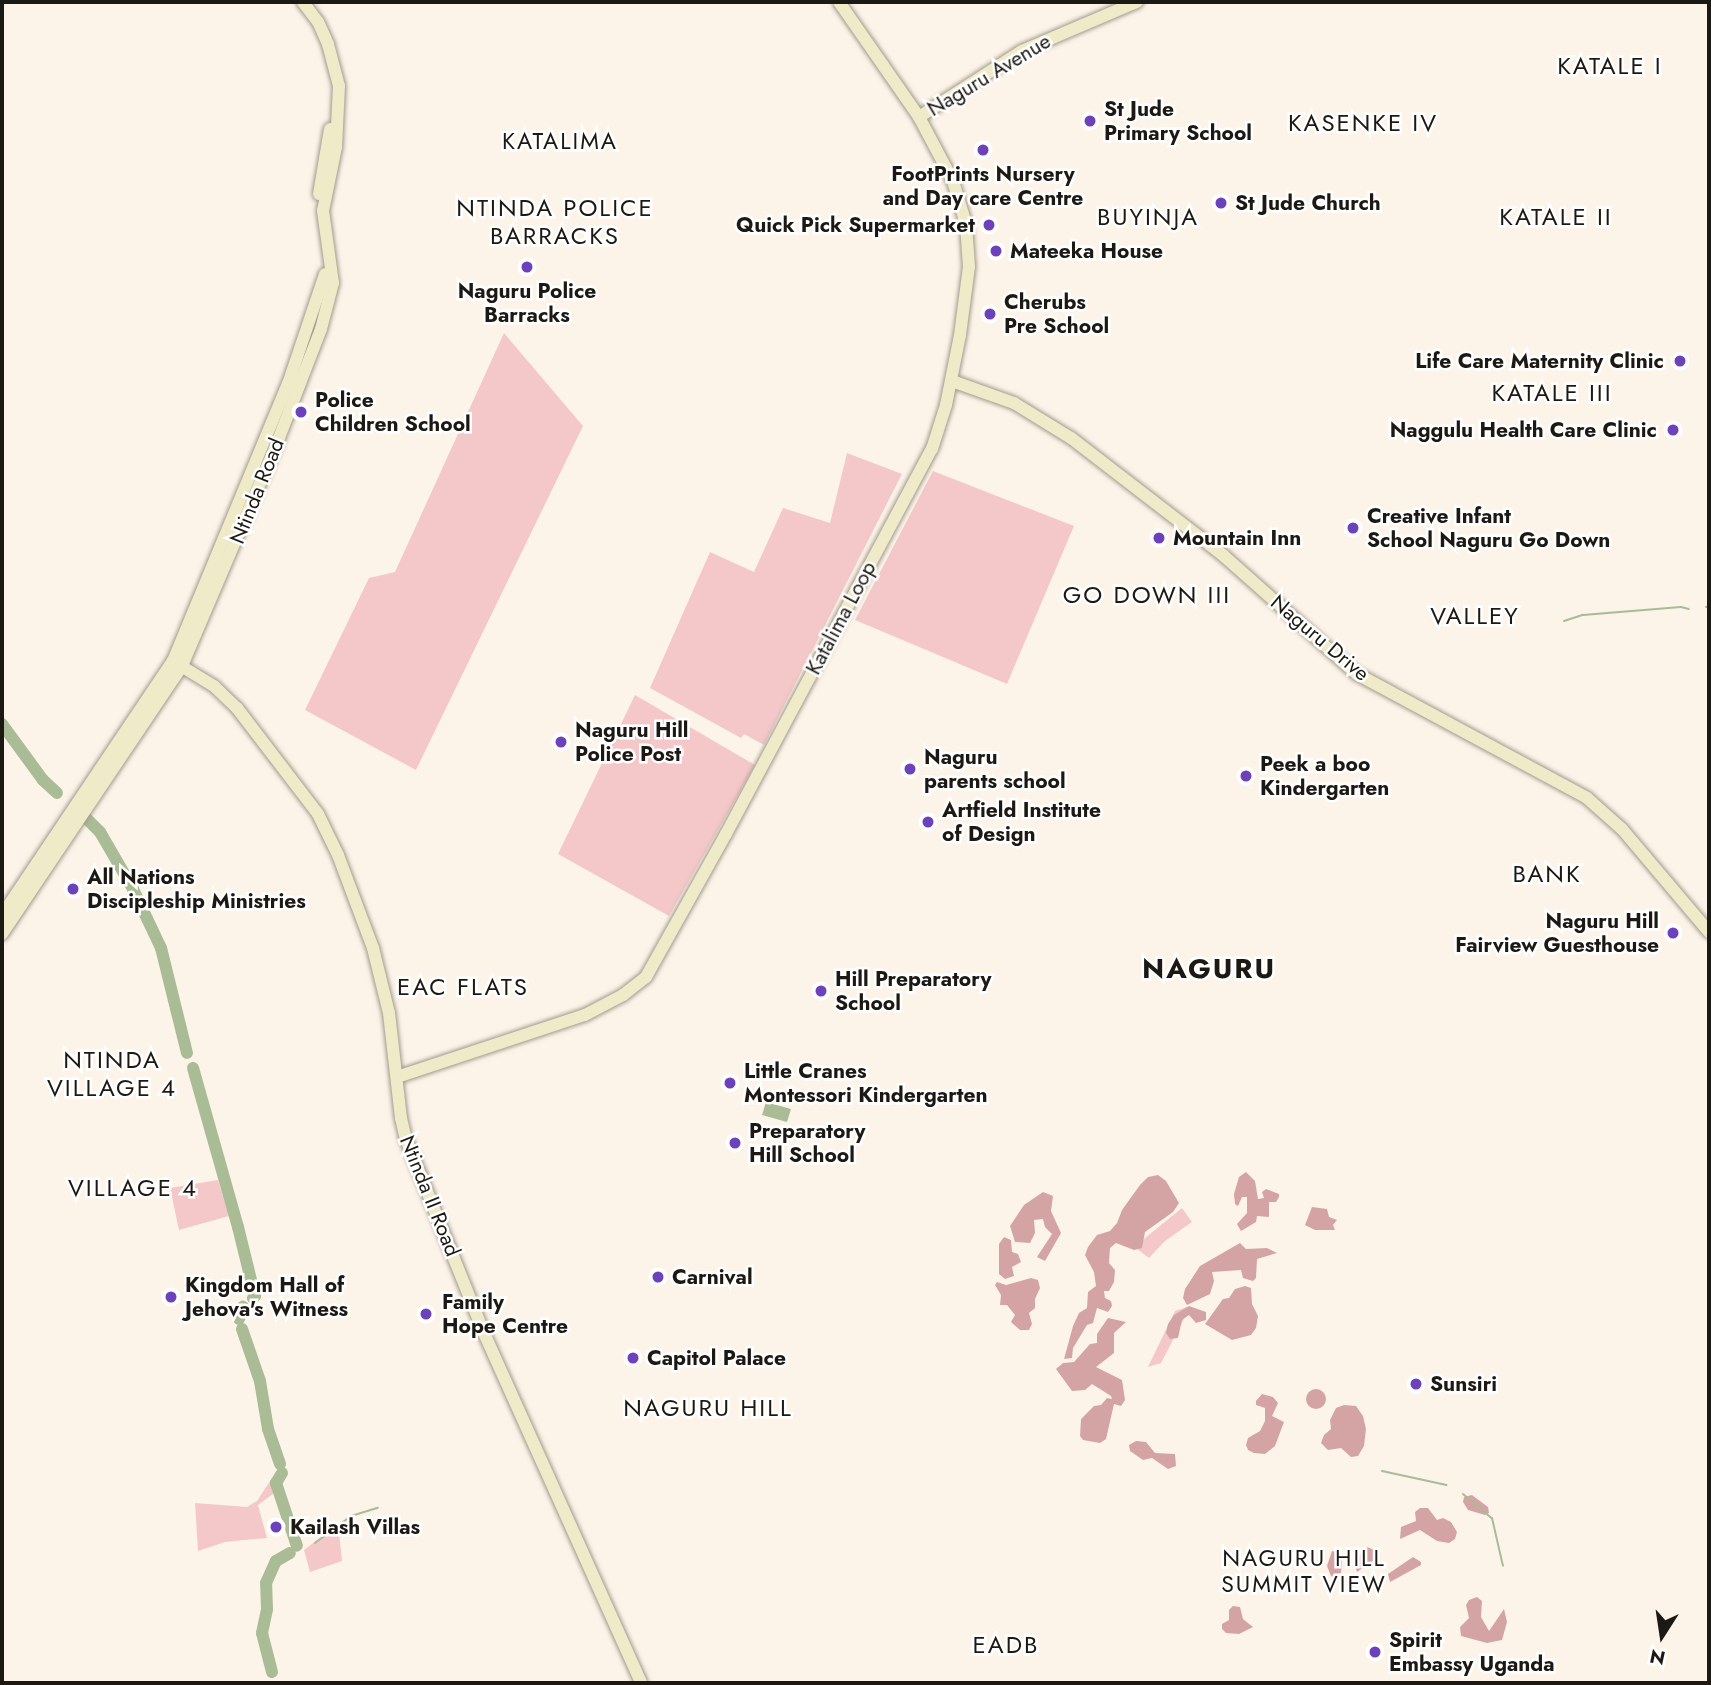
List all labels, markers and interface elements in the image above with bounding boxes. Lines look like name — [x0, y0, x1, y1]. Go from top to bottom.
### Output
street label: Naguru Avenue — [923, 28, 1055, 122]
district label: KATALE I — [1558, 52, 1662, 80]
place label: St Jude Primary School — [1104, 96, 1252, 146]
district label: KASENKE IV — [1289, 109, 1437, 137]
marker: St Jude Primary School — [1082, 113, 1098, 129]
district label: KATALIMA — [503, 127, 617, 155]
marker: FootPrints Nursery and Day care Centre — [975, 142, 991, 158]
place label: FootPrints Nursery and Day care Centre — [883, 161, 1083, 211]
place label: St Jude Church — [1235, 190, 1381, 216]
district label: NTINDA POLICE BARRACKS — [458, 194, 652, 250]
marker: St Jude Church — [1213, 195, 1229, 211]
district label: BUYINJA — [1098, 203, 1198, 231]
district label: KATALE II — [1500, 203, 1612, 231]
place label: Quick Pick Supermarket — [736, 212, 975, 238]
marker: Quick Pick Supermarket — [981, 217, 997, 233]
place label: Mateeka House — [1010, 238, 1163, 264]
marker: Mateeka House — [988, 243, 1004, 259]
marker: Naguru Police Barracks — [519, 259, 535, 275]
place label: Naguru Police Barracks — [458, 278, 596, 328]
place label: Cherubs Pre School — [1004, 289, 1109, 339]
marker: Cherubs Pre School — [982, 306, 998, 322]
place label: Life Care Maternity Clinic — [1415, 348, 1664, 374]
marker: Life Care Maternity Clinic — [1670, 351, 1690, 371]
district label: KATALE III — [1493, 379, 1611, 407]
place label: Police Children School — [315, 387, 471, 437]
marker: Police Children School — [293, 404, 309, 420]
place label: Naggulu Health Care Clinic — [1390, 417, 1657, 443]
marker: Naggulu Health Care Clinic — [1663, 420, 1683, 440]
street label: Ntinda Road — [224, 435, 290, 547]
place label: Creative Infant School Naguru Go Down — [1367, 503, 1610, 553]
marker: Creative Infant School Naguru Go Down — [1345, 520, 1361, 536]
place label: Mountain Inn — [1173, 525, 1301, 551]
marker: Mountain Inn — [1151, 530, 1167, 546]
street label: Katalima Loop — [801, 557, 881, 679]
district label: GO DOWN III — [1064, 581, 1230, 609]
street label: Naguru Drive — [1266, 590, 1374, 686]
district label: VALLEY — [1431, 602, 1519, 630]
place label: Naguru Hill Police Post — [575, 717, 689, 767]
marker: Naguru Hill Police Post — [553, 734, 569, 750]
place label: Naguru parents school — [924, 744, 1066, 794]
place label: Peek a boo Kindergarten — [1260, 751, 1389, 801]
marker: Naguru parents school — [902, 761, 918, 777]
marker: Peek a boo Kindergarten — [1238, 768, 1254, 784]
place label: Artfield Institute of Design — [942, 797, 1101, 847]
marker: Artfield Institute of Design — [920, 814, 936, 830]
district label: BANK — [1513, 860, 1581, 888]
place label: All Nations Discipleship Ministries — [87, 864, 306, 914]
marker: All Nations Discipleship Ministries — [65, 881, 81, 897]
place label: Naguru Hill Fairview Guesthouse — [1455, 908, 1659, 958]
marker: Naguru Hill Fairview Guesthouse — [1665, 925, 1681, 941]
district label: NAGURU — [1143, 952, 1275, 986]
place label: Hill Preparatory School — [835, 966, 991, 1016]
district label: EAC FLATS — [398, 973, 528, 1001]
marker: Hill Preparatory School — [813, 983, 829, 999]
district label: NTINDA VILLAGE 4 — [48, 1046, 176, 1102]
place label: Little Cranes Montessori Kindergarten — [744, 1058, 988, 1108]
marker: Little Cranes Montessori Kindergarten — [722, 1075, 738, 1091]
place label: Preparatory Hill School — [749, 1118, 866, 1168]
street label: Ntinda II Road — [394, 1132, 466, 1260]
marker: Preparatory Hill School — [727, 1135, 743, 1151]
district label: VILLAGE 4 — [69, 1174, 197, 1202]
place label: Carnival — [672, 1264, 753, 1290]
marker: Carnival — [650, 1269, 666, 1285]
place label: Kingdom Hall of Jehova's Witness — [185, 1272, 348, 1322]
marker: Kingdom Hall of Jehova's Witness — [163, 1289, 179, 1305]
place label: Family Hope Centre — [442, 1289, 568, 1339]
marker: Family Hope Centre — [416, 1304, 436, 1324]
place label: Capitol Palace — [647, 1345, 786, 1371]
marker: Capitol Palace — [625, 1350, 641, 1366]
place label: Sunsiri — [1430, 1371, 1497, 1397]
marker: Sunsiri — [1408, 1376, 1424, 1392]
district label: NAGURU HILL — [625, 1394, 791, 1422]
place label: Kailash Villas — [290, 1514, 420, 1540]
marker: Kailash Villas — [268, 1519, 284, 1535]
district label: NAGURU HILL SUMMIT VIEW — [1223, 1544, 1385, 1598]
north arrow — [1627, 1601, 1697, 1671]
place label: Spirit Embassy Uganda — [1389, 1627, 1555, 1677]
district label: EADB — [973, 1631, 1039, 1659]
text: N — [1647, 1642, 1668, 1672]
marker: Spirit Embassy Uganda — [1367, 1644, 1383, 1660]

